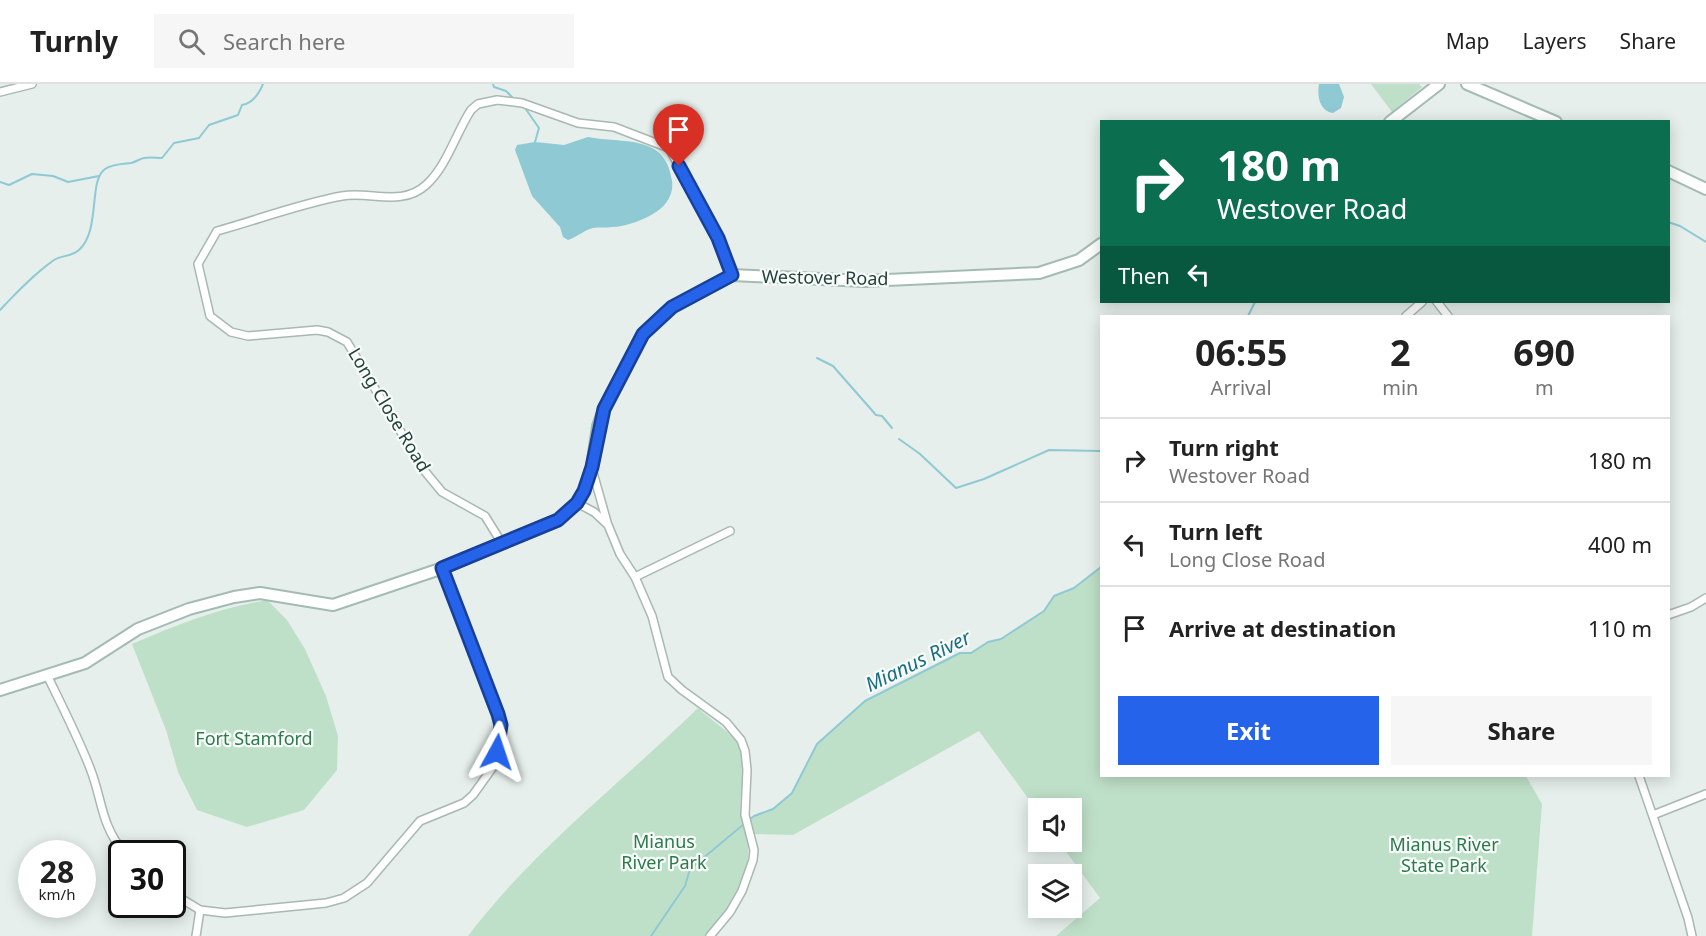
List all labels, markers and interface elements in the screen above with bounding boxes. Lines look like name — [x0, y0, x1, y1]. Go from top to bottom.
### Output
search box — [154, 14, 574, 68]
text: Turnly — [30, 22, 118, 60]
icon: search — [175, 25, 208, 58]
text: Search here — [223, 26, 345, 56]
text: Map — [1446, 27, 1490, 55]
text: Layers — [1523, 27, 1587, 55]
text: Share — [1620, 27, 1676, 55]
pin — [653, 104, 704, 166]
icon: arrive — [662, 113, 695, 146]
text: 180 m — [1217, 136, 1341, 193]
icon: right — [1118, 144, 1196, 222]
text: Westover Road — [1217, 190, 1407, 227]
icon: left — [1182, 258, 1215, 291]
text: Then — [1118, 260, 1170, 290]
street label: Westover Road — [761, 264, 889, 290]
text: 06:55 — [1195, 328, 1287, 377]
text: 2 — [1390, 328, 1411, 377]
text: 690 — [1513, 328, 1575, 377]
street label: Long Close Road — [343, 343, 436, 476]
text: Arrival — [1211, 374, 1272, 401]
text: min — [1382, 374, 1418, 401]
text: m — [1535, 374, 1554, 401]
text: Turn right — [1169, 432, 1279, 462]
icon: right — [1118, 444, 1151, 477]
text: 180 m — [1588, 445, 1652, 475]
text: Westover Road — [1169, 462, 1310, 489]
text: Turn left — [1169, 516, 1263, 546]
icon: left — [1118, 528, 1151, 561]
text: 400 m — [1588, 529, 1652, 559]
text: Long Close Road — [1169, 546, 1325, 573]
icon: arrive — [1118, 612, 1151, 645]
text: Arrive at destination — [1169, 613, 1396, 643]
text: 110 m — [1588, 613, 1652, 643]
water label: Mianus River — [861, 623, 976, 698]
button: Exit — [1118, 696, 1379, 765]
button: Share — [1391, 696, 1652, 765]
position arrow — [465, 720, 529, 784]
park label: Fort Stamford — [195, 726, 313, 750]
map controls — [1028, 798, 1082, 918]
button: sound — [1028, 798, 1082, 852]
park label: Mianus River Park — [621, 829, 707, 874]
park label: Mianus River State Park — [1389, 832, 1499, 877]
speed limit sign: 30 — [108, 840, 186, 918]
text: 28 — [40, 851, 74, 892]
button: layers — [1028, 864, 1082, 918]
text: km/h — [39, 884, 75, 904]

